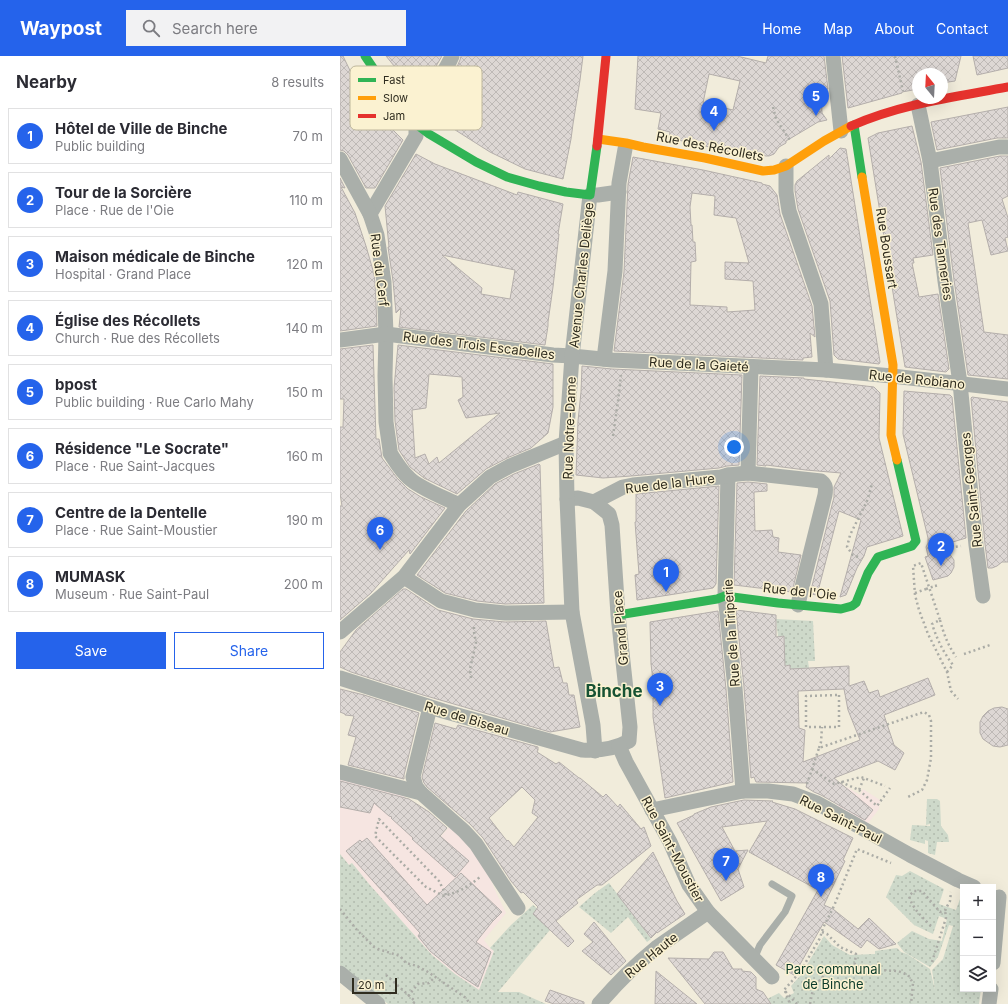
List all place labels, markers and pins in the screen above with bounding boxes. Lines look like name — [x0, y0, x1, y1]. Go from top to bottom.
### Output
pin: 5 — [803, 83, 829, 116]
pin: 4 — [701, 98, 727, 131]
pin: 6 — [367, 517, 393, 550]
pin: 2 — [928, 533, 954, 566]
pin: 1 — [653, 559, 679, 592]
pin: 3 — [647, 673, 673, 706]
pin: 7 — [713, 848, 739, 881]
pin: 8 — [808, 864, 834, 897]

